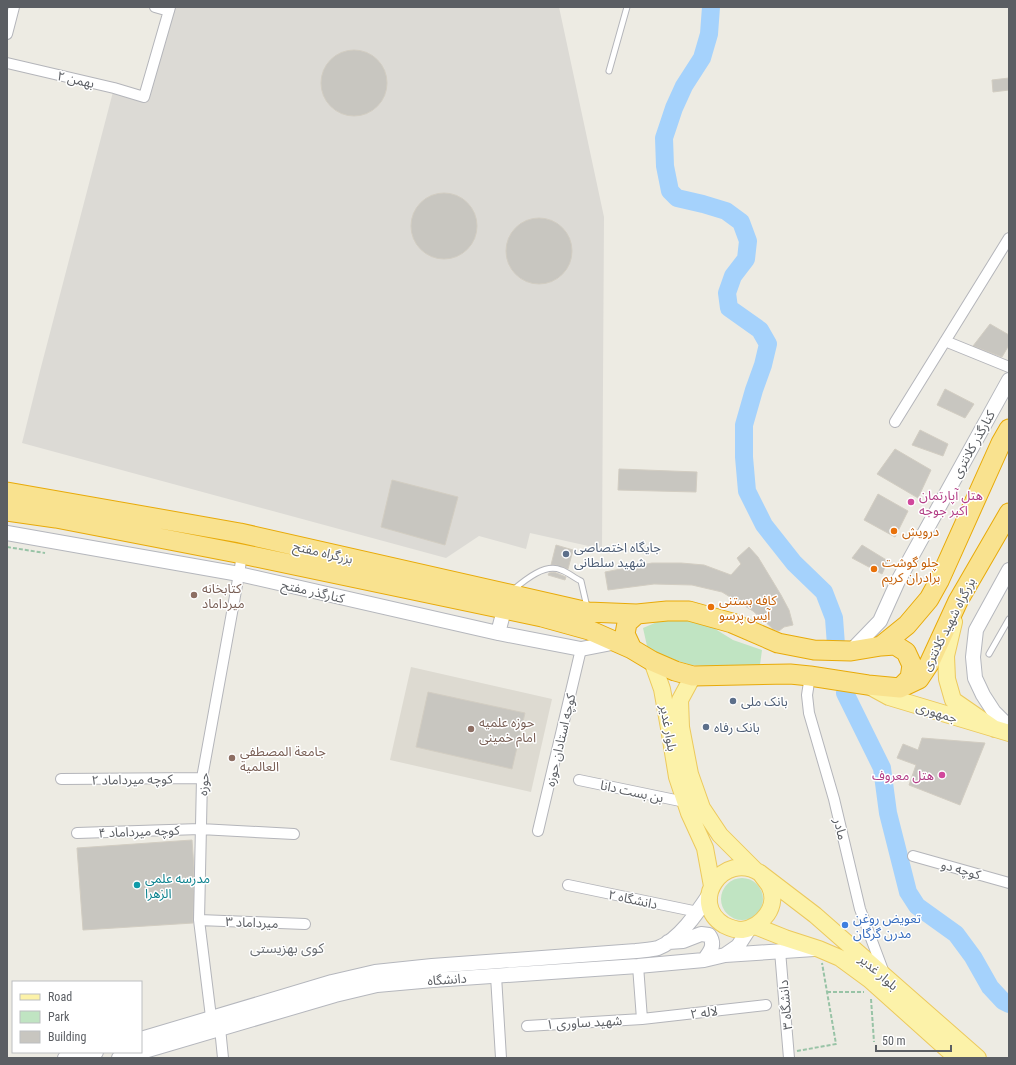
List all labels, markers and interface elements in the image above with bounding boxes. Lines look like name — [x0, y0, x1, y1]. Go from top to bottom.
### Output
street label: بهمن ۲ — [56, 68, 96, 92]
street label: کنارگذر کلانتری — [949, 408, 999, 481]
place label: هتل آپارتمان اکبر جوجه — [919, 488, 983, 518]
marker: هتل آپارتمان اکبر جوجه — [906, 497, 916, 507]
place label: درویش — [902, 524, 939, 540]
marker: درویش — [889, 526, 899, 536]
street label: بزرگراه مفتح — [291, 538, 354, 570]
place label: جایگاه اختصاصی شهید سلطانی — [574, 540, 661, 571]
marker: جایگاه اختصاصی شهید سلطانی — [561, 549, 571, 559]
place label: چلو گوشت برادران کریم — [882, 555, 940, 588]
marker: چلو گوشت برادران کریم — [869, 564, 879, 574]
street label: بزرگراه شهید کلانتری — [919, 575, 979, 674]
street label: کنارگذر مفتح — [279, 577, 347, 609]
place label: کتابخانه میرداماد — [202, 581, 245, 611]
marker: کتابخانه میرداماد — [189, 590, 199, 600]
place label: کافه بستنی آیس پرسو — [719, 593, 777, 625]
marker: کافه بستنی آیس پرسو — [706, 602, 716, 612]
street label: کوچه استادان حوزه — [543, 692, 581, 788]
place label: بانک ملی — [741, 694, 788, 710]
marker: بانک ملی — [728, 696, 738, 706]
street label: جمهوری — [914, 699, 960, 727]
street label: بلوار غدیر — [657, 703, 680, 752]
place label: حوزه علمیه امام خمینی — [479, 715, 536, 747]
place label: بانک رفاه — [714, 720, 760, 735]
marker: بانک رفاه — [701, 722, 711, 732]
marker: حوزه علمیه امام خمینی — [466, 724, 476, 734]
place label: جامعة المصطفی العالمیة — [240, 744, 326, 774]
marker: جامعة المصطفی العالمیة — [227, 753, 237, 763]
place label: هتل معروف — [872, 768, 934, 784]
marker: هتل معروف — [937, 770, 947, 780]
street label: کوچه میرداماد ۲ — [91, 771, 174, 790]
street label: حوزه — [195, 771, 212, 796]
street label: بن بست دانا — [599, 777, 665, 806]
street label: مادر — [831, 816, 850, 841]
street label: کوچه میرداماد ۴ — [98, 823, 181, 842]
street label: کوچه دو — [939, 857, 983, 884]
place label: مدرسه علمی الزهرا — [145, 871, 210, 901]
marker: مدرسه علمی الزهرا — [132, 880, 142, 890]
street label: دانشگاه ۲ — [607, 887, 659, 912]
place label: تعویض روغن مدرن گرگان — [853, 911, 921, 942]
street label: ۳ میرداماد — [225, 914, 279, 931]
marker: تعویض روغن مدرن گرگان — [840, 920, 850, 930]
district label: کوی بهزیستی — [250, 940, 324, 957]
street label: بلوار غدیر — [855, 951, 901, 993]
street label: دانشگاه — [427, 971, 467, 988]
street label: ۳ دانشگاه — [776, 979, 795, 1030]
legend — [12, 981, 142, 1053]
text: Road — [48, 990, 72, 1004]
street label: ۲ لاله — [689, 1003, 719, 1022]
text: Park — [48, 1010, 70, 1024]
street label: ۱ شهید ساوری — [545, 1013, 623, 1033]
scale bar — [876, 1027, 951, 1053]
text: Building — [48, 1030, 86, 1044]
text: 50 m — [882, 1034, 906, 1048]

